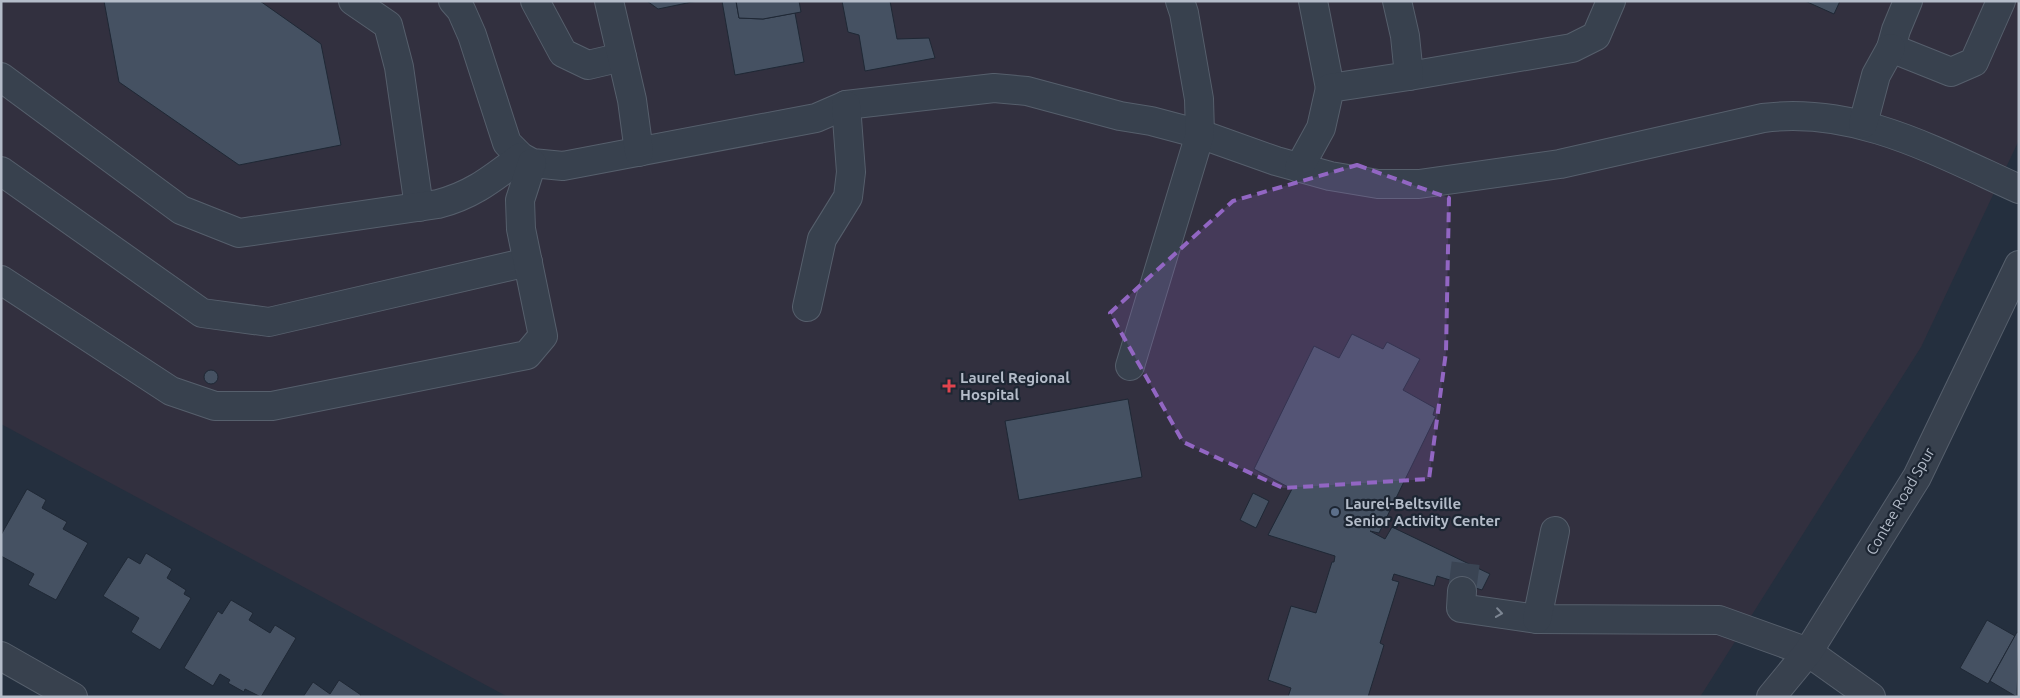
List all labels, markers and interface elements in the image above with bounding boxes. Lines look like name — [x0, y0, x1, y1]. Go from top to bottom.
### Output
place label: Laurel Regional Hospital — [960, 369, 1070, 403]
marker: Laurel Regional Hospital — [942, 379, 956, 393]
street label: Contee Road Spur — [1862, 444, 1938, 558]
place label: Laurel-Beltsville Senior Activity Center — [1345, 495, 1501, 529]
marker: Laurel-Beltsville Senior Activity Center — [1329, 506, 1341, 518]
one-way arrow — [1495, 608, 1503, 618]

